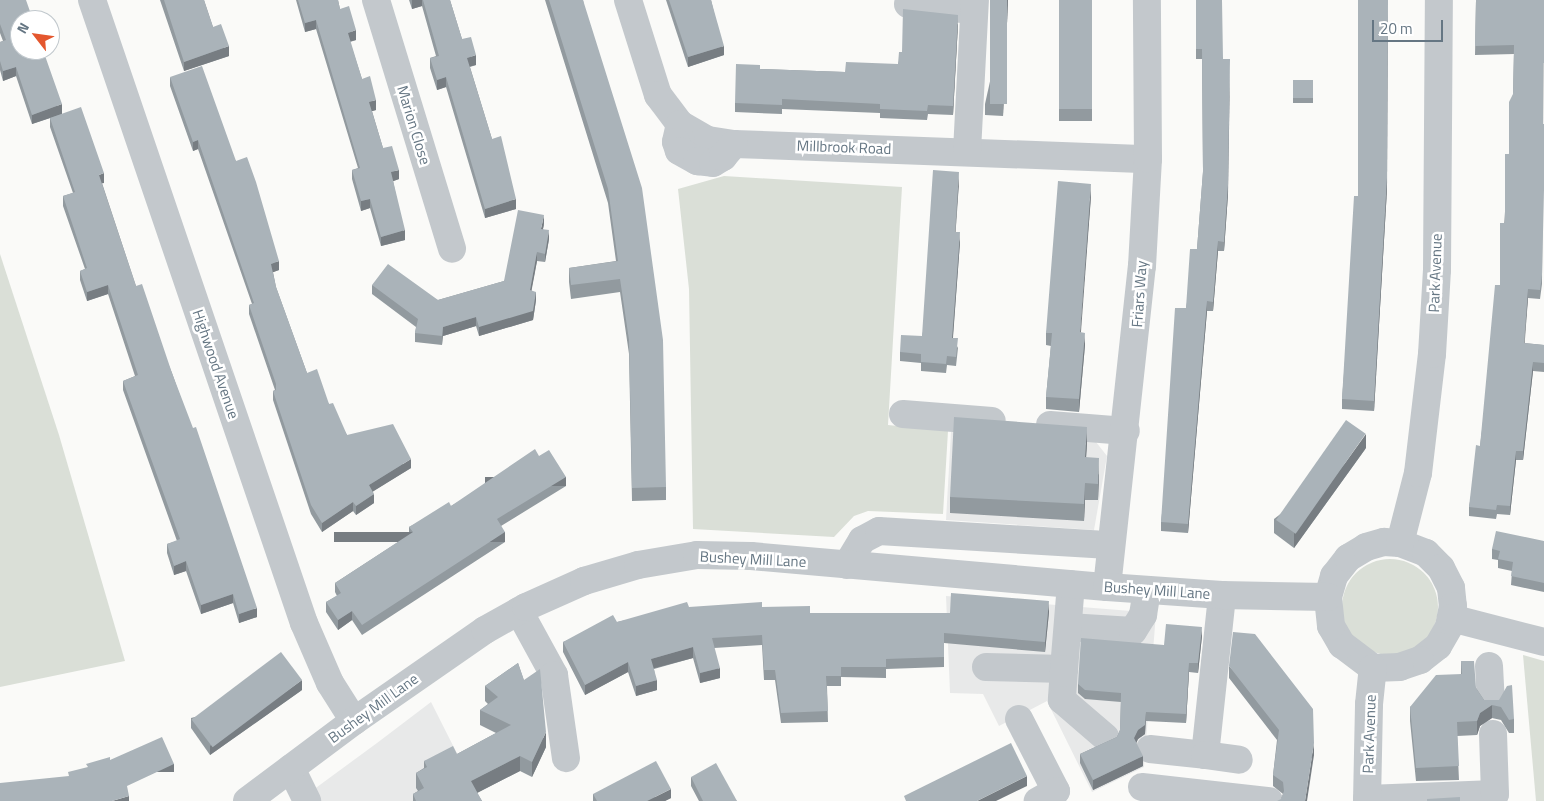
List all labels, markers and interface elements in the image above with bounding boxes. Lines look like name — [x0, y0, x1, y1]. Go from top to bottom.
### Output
north arrow — [10, 10, 60, 60]
scale bar — [1374, 10, 1445, 42]
text: 20 m — [1380, 17, 1413, 40]
text: N — [11, 18, 34, 37]
street label: Marion Close — [393, 83, 435, 167]
street label: Millbrook Road — [796, 136, 892, 158]
street label: Park Avenue — [1425, 233, 1445, 313]
street label: Friars Way — [1128, 260, 1150, 328]
street label: Highwood Avenue — [189, 307, 243, 421]
street label: Bushey Mill Lane — [699, 547, 807, 571]
street label: Bushey Mill Lane — [1103, 577, 1211, 603]
street label: Bushey Mill Lane — [325, 669, 421, 747]
street label: Park Avenue — [1359, 694, 1379, 774]

